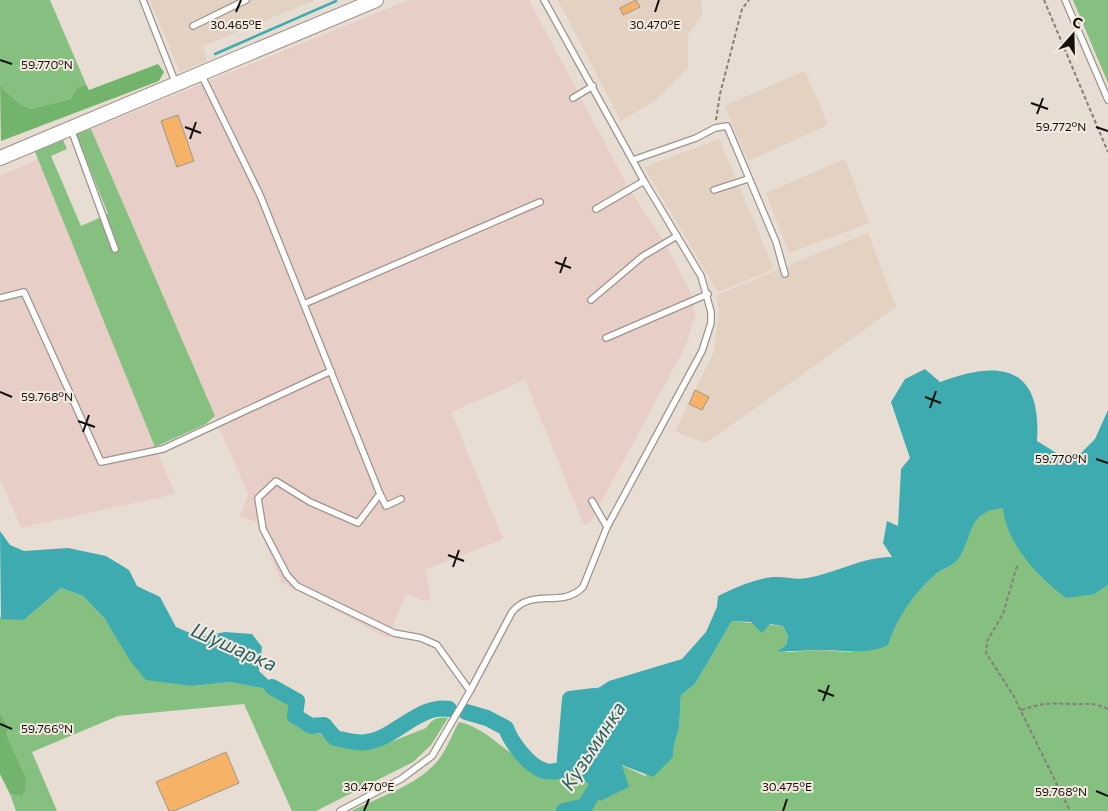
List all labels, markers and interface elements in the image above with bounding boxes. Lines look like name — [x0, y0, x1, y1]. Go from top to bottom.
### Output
north arrow — [1048, 10, 1098, 60]
text: С — [1070, 13, 1085, 32]
text: 30.465°E — [210, 17, 262, 31]
text: 30.470°E — [630, 17, 680, 31]
text: 59.770°N — [21, 57, 73, 71]
text: 59.772°N — [1036, 119, 1086, 133]
text: 59.768°N — [21, 389, 73, 403]
text: 59.770°N — [1035, 451, 1087, 465]
water label: Шушарка — [188, 617, 281, 676]
water label: Кузьминка — [555, 697, 630, 794]
text: 59.766°N — [21, 721, 73, 735]
text: 30.470°E — [344, 779, 394, 793]
text: 30.475°E — [762, 779, 812, 793]
text: 59.768°N — [1035, 784, 1087, 798]

